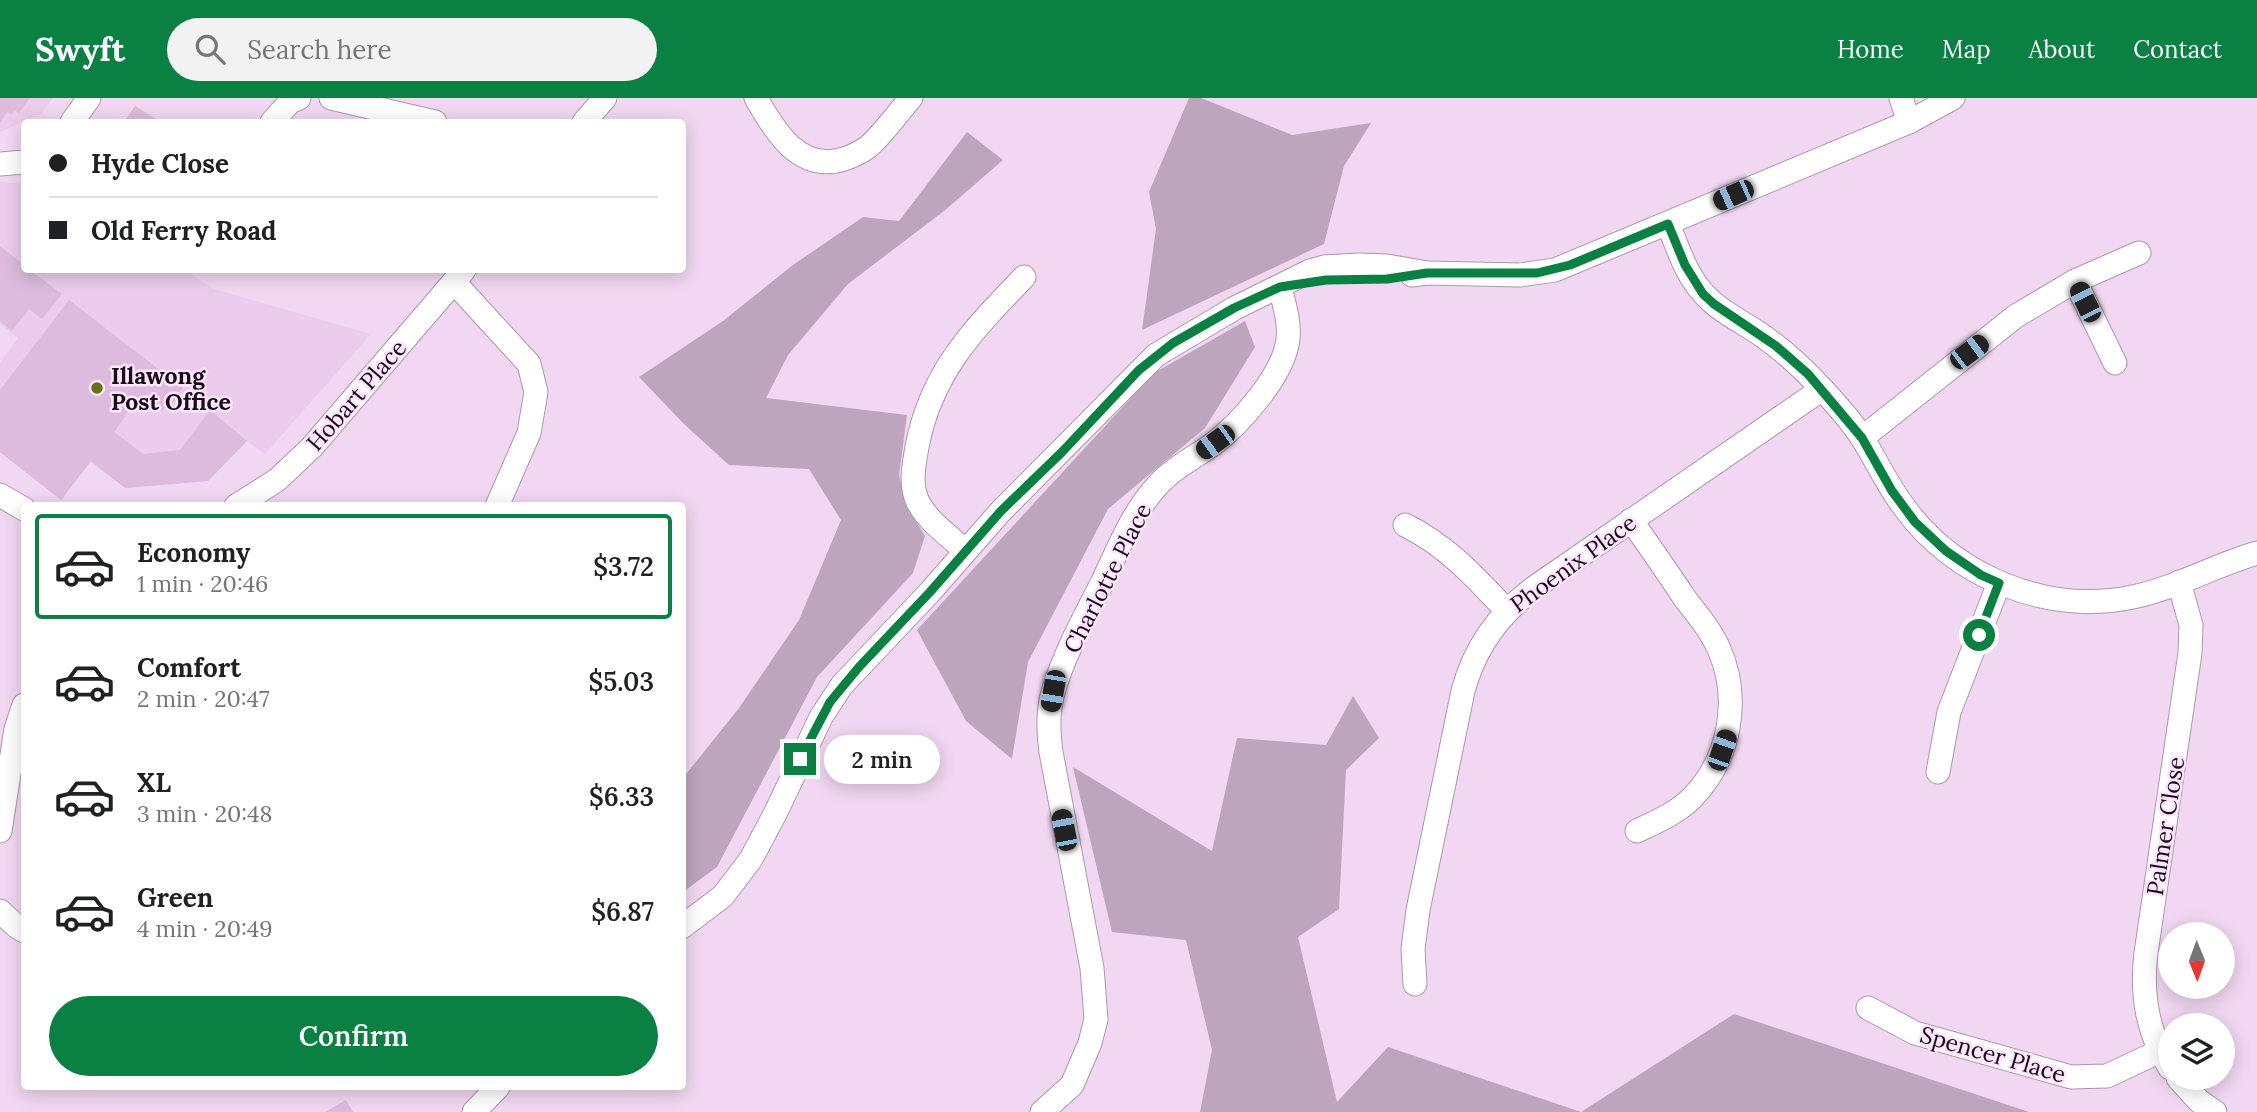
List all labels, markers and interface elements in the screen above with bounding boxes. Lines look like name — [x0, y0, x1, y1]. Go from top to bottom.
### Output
search box — [167, 18, 657, 81]
text: Swyft — [35, 28, 125, 70]
icon: search — [191, 30, 229, 68]
text: Search here — [247, 33, 391, 66]
text: Home — [1837, 34, 1904, 65]
text: Map — [1942, 34, 1991, 65]
text: About — [2029, 34, 2095, 65]
text: Contact — [2133, 34, 2222, 65]
text: Hyde Close — [91, 147, 229, 180]
car — [1710, 177, 1757, 213]
text: Old Ferry Road — [91, 214, 277, 247]
car — [2067, 279, 2104, 325]
car — [1946, 331, 1993, 373]
street label: Hobart Place — [300, 334, 412, 456]
place label: Illawong Post Office — [111, 361, 231, 416]
marker: Illawong Post Office — [89, 380, 105, 396]
car — [1192, 421, 1239, 463]
street label: Charlotte Place — [1057, 498, 1157, 658]
street label: Phoenix Place — [1504, 508, 1642, 618]
icon: car — [53, 535, 116, 598]
text: Economy — [137, 536, 250, 569]
text: $3.72 — [593, 550, 654, 583]
text: 1 min · 20:46 — [137, 569, 268, 598]
route start — [1963, 619, 1995, 651]
icon: car — [53, 650, 116, 713]
text: Comfort — [137, 651, 241, 684]
text: $5.03 — [588, 665, 654, 698]
car — [1040, 668, 1067, 714]
text: 2 min · 20:47 — [137, 684, 270, 713]
car — [1706, 727, 1739, 773]
callout: 2 min — [824, 734, 940, 784]
route end — [784, 743, 816, 775]
text: 2 min — [852, 745, 912, 774]
street label: Palmer Close — [2140, 755, 2190, 897]
icon: car — [53, 765, 116, 828]
text: XL — [137, 766, 171, 799]
text: $6.33 — [589, 780, 654, 813]
text: 3 min · 20:48 — [137, 799, 272, 828]
car — [1050, 807, 1079, 853]
icon: car — [53, 880, 116, 943]
text: Green — [137, 881, 213, 914]
text: $6.87 — [591, 895, 654, 928]
text: 4 min · 20:49 — [137, 914, 273, 943]
north arrow — [2158, 922, 2235, 999]
map controls — [2158, 922, 2235, 1090]
button: Confirm — [49, 996, 658, 1076]
button: layers — [2158, 1013, 2235, 1090]
street label: Spencer Place — [1917, 1019, 2069, 1089]

